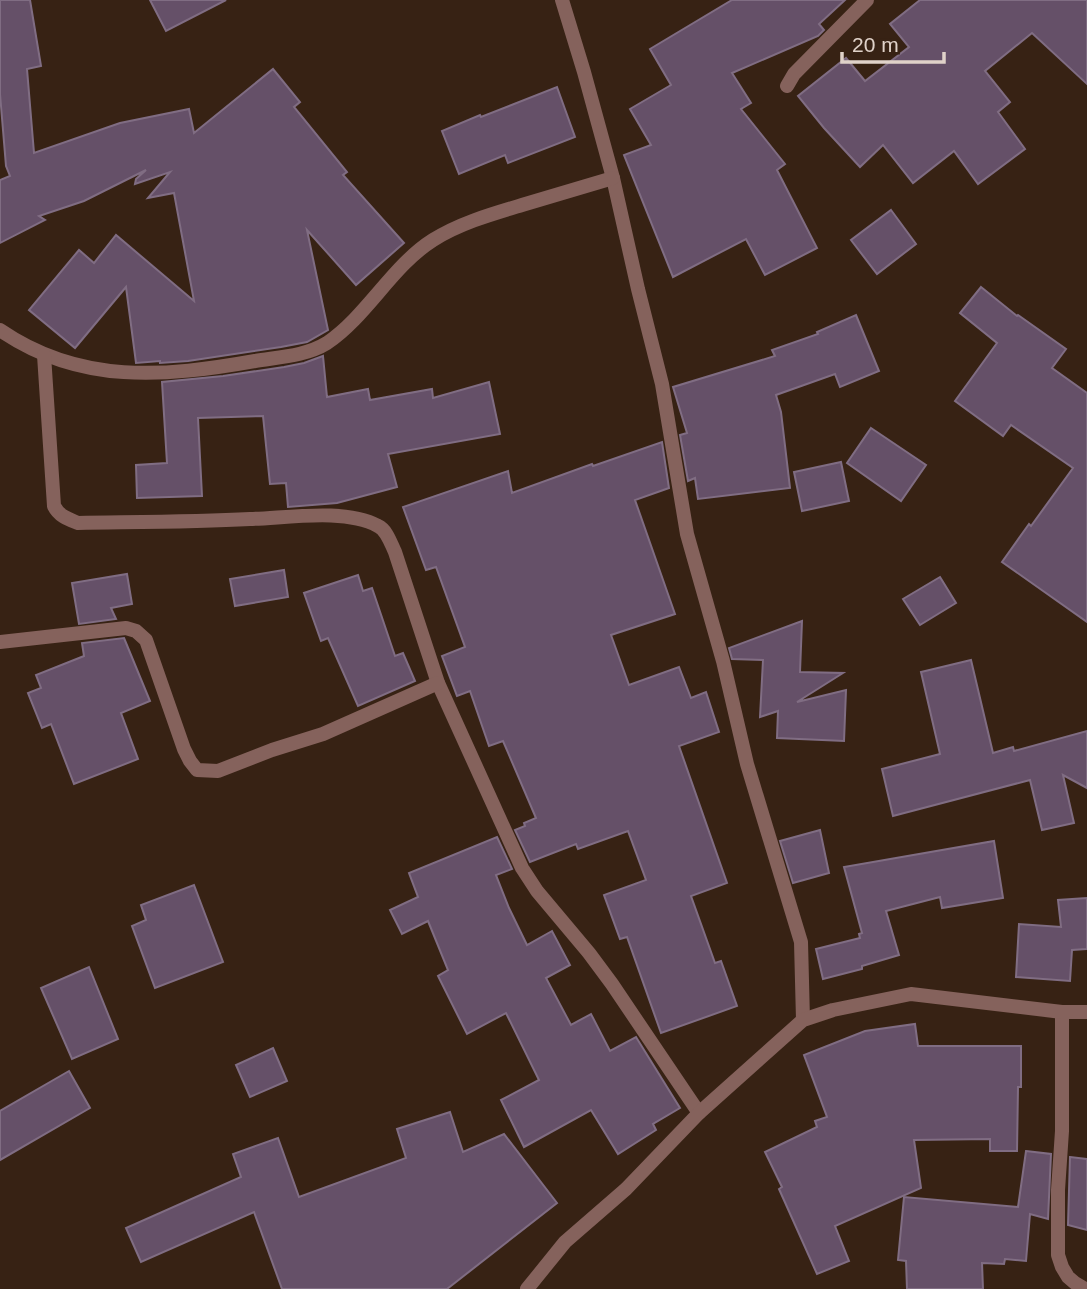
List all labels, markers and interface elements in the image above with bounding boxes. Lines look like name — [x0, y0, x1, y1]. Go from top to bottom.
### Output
scale bar — [842, 21, 944, 65]
text: 20 m — [852, 33, 899, 56]

